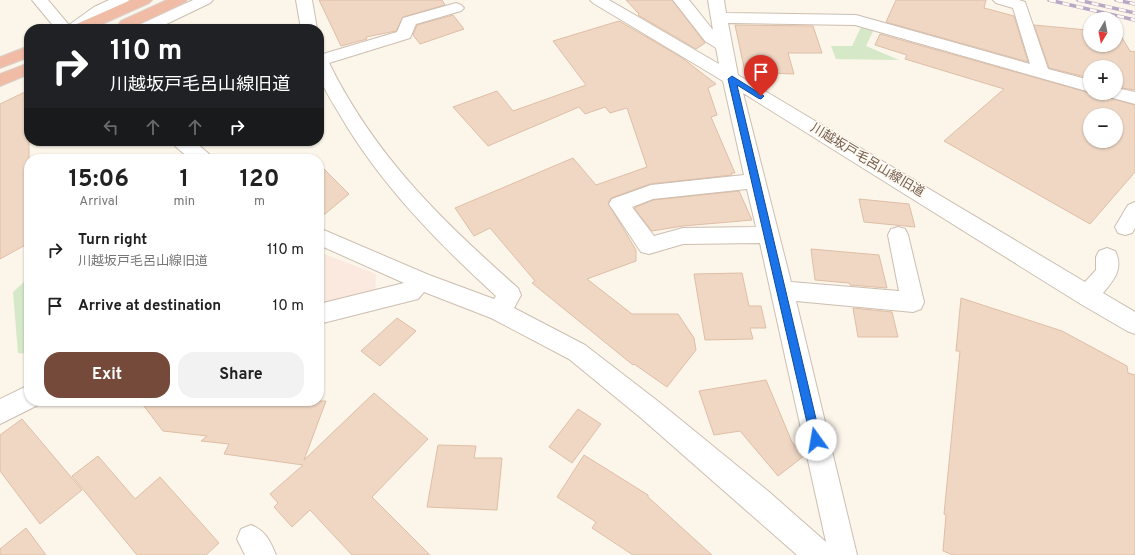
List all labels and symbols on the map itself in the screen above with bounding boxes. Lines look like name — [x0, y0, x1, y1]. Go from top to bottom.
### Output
north arrow — [1083, 12, 1123, 52]
pin — [744, 55, 778, 96]
street label: 川越坂戸毛呂山線旧道 — [807, 120, 927, 201]
position arrow — [795, 419, 837, 461]

